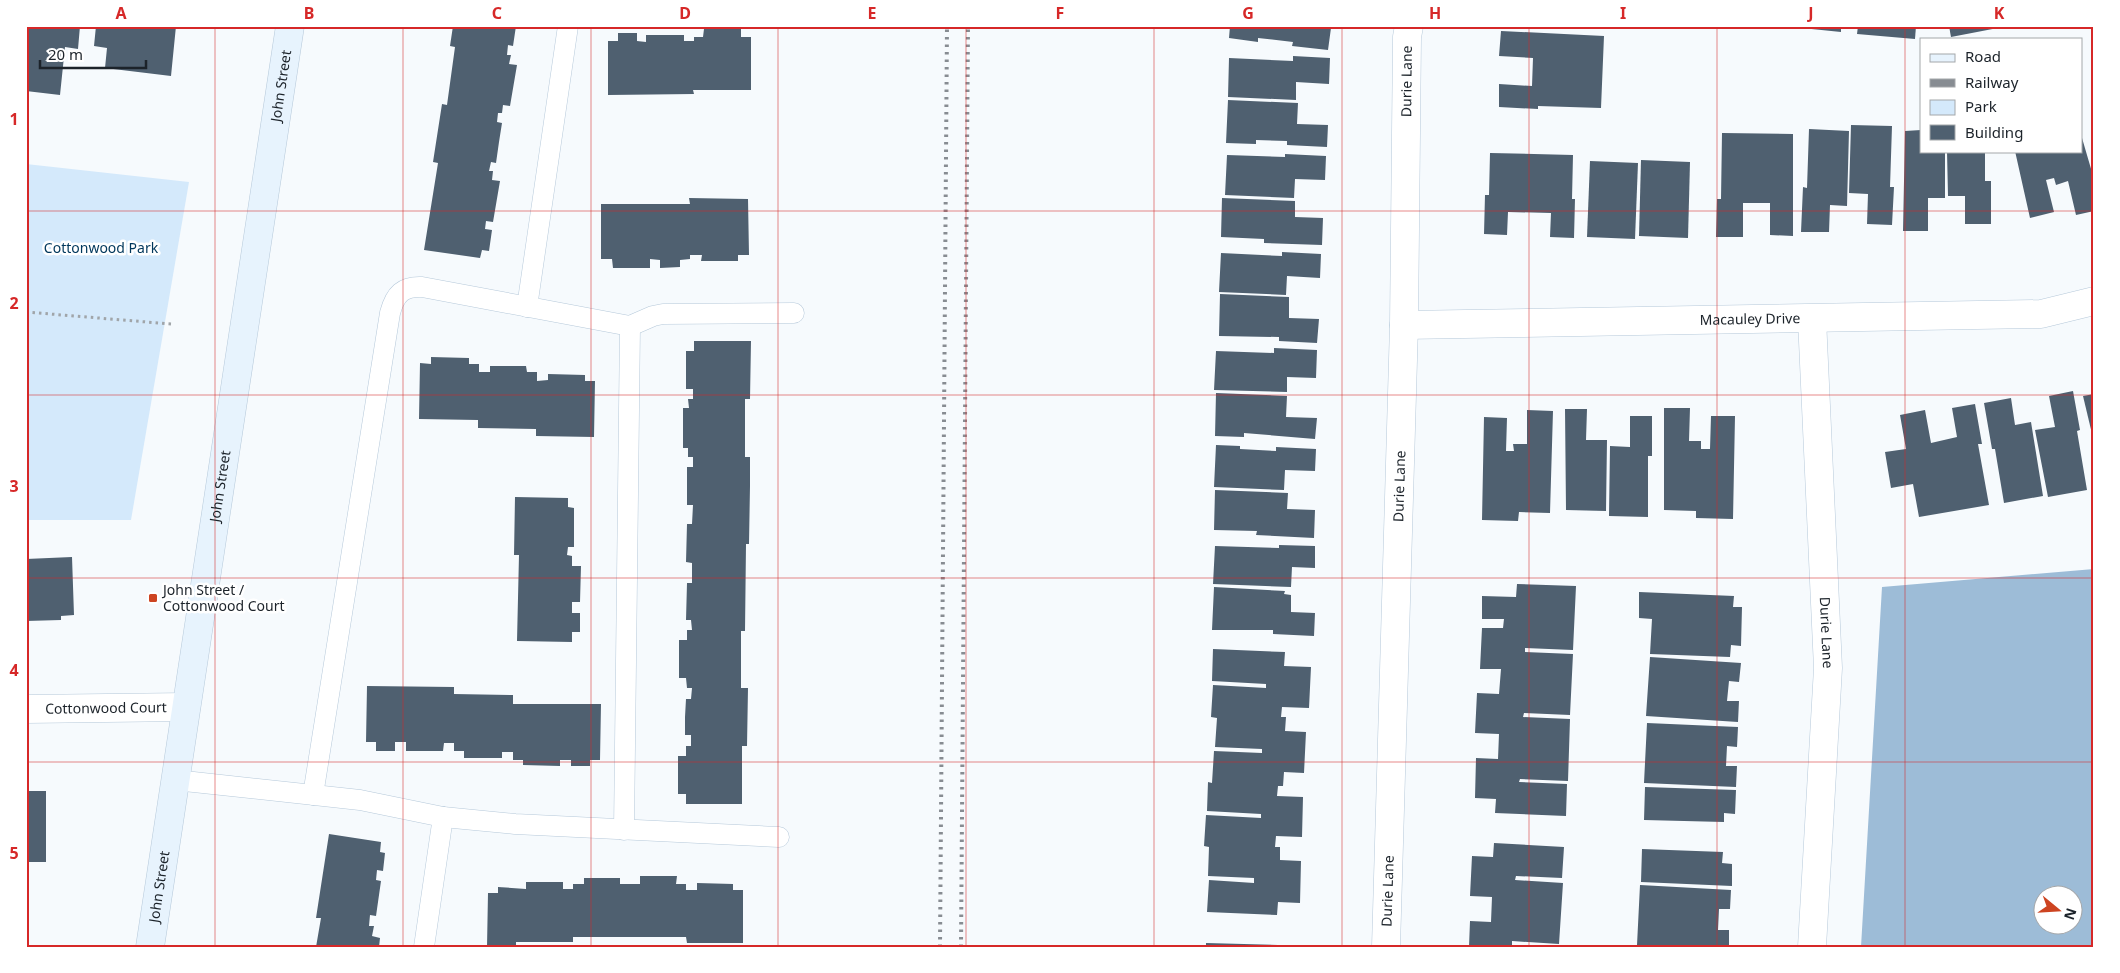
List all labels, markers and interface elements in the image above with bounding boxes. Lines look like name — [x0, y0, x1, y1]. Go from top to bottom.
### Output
text: A — [115, 2, 127, 24]
text: B — [304, 2, 314, 24]
text: C — [492, 2, 502, 24]
text: D — [679, 2, 691, 24]
text: E — [868, 2, 877, 24]
text: F — [1056, 2, 1064, 24]
text: G — [1242, 2, 1254, 24]
text: H — [1429, 2, 1441, 24]
text: I — [1620, 2, 1626, 24]
text: J — [1806, 2, 1814, 24]
text: K — [1994, 2, 2005, 24]
scale bar — [40, 38, 146, 70]
legend — [1920, 38, 2082, 152]
text: 20 m — [48, 44, 83, 64]
street label: Durie Lane — [1396, 45, 1416, 117]
text: Road — [1965, 46, 2001, 66]
street label: John Street — [265, 49, 295, 125]
text: Railway — [1965, 72, 2019, 92]
text: Park — [1965, 96, 1997, 116]
text: 1 — [9, 108, 19, 130]
text: Building — [1965, 122, 2023, 142]
park label: Cottonwood Park — [44, 238, 159, 257]
text: 2 — [9, 292, 19, 314]
street label: Macauley Drive — [1700, 308, 1800, 329]
street label: John Street — [204, 449, 234, 525]
street label: Durie Lane — [1388, 450, 1409, 522]
text: 3 — [9, 475, 19, 497]
place label: John Street / Cottonwood Court — [161, 580, 285, 615]
marker: John Street / Cottonwood Court — [147, 592, 159, 604]
street label: Durie Lane — [1816, 596, 1838, 669]
text: 4 — [9, 659, 19, 681]
street label: Cottonwood Court — [45, 697, 167, 718]
text: 5 — [9, 842, 19, 864]
street label: John Street — [144, 849, 174, 926]
street label: Durie Lane — [1377, 855, 1398, 927]
north arrow — [2032, 886, 2082, 936]
text: N — [2060, 906, 2082, 923]

